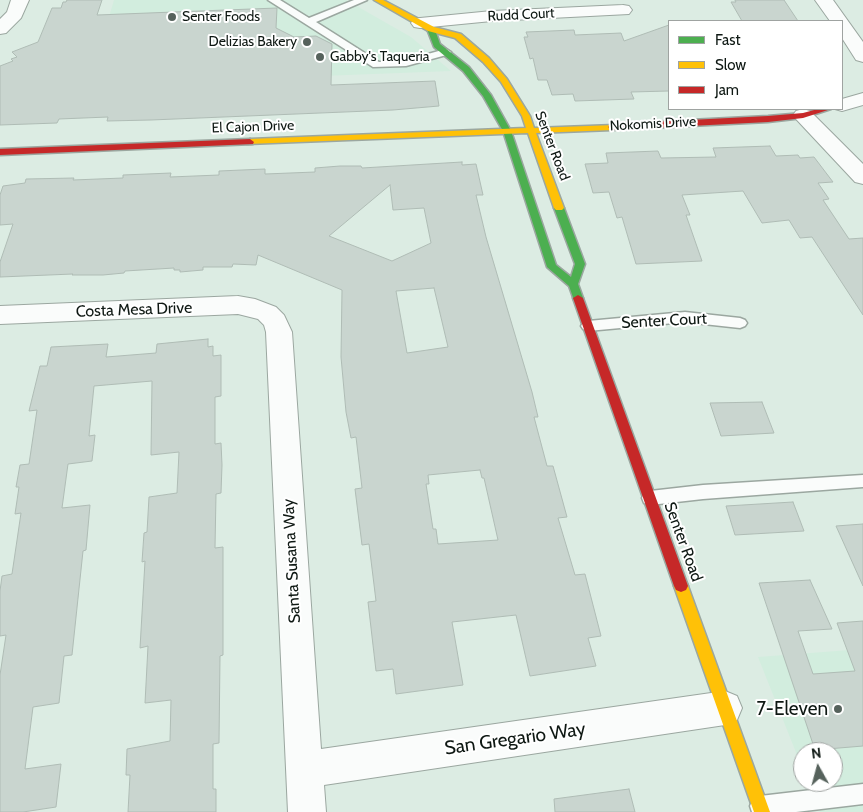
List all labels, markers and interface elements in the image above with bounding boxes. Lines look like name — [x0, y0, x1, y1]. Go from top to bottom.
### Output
street label: Rudd Court — [487, 5, 555, 25]
place label: Senter Foods — [182, 9, 260, 25]
marker: Senter Foods — [166, 11, 178, 23]
legend — [668, 20, 843, 110]
text: Fast — [715, 31, 740, 49]
place label: Delizias Bakery — [209, 34, 297, 50]
marker: Delizias Bakery — [301, 36, 313, 48]
place label: Gabby's Taqueria — [330, 49, 430, 65]
marker: Gabby's Taqueria — [314, 51, 326, 63]
text: Slow — [715, 56, 746, 74]
text: Jam — [715, 81, 739, 99]
street label: Senter Road — [531, 109, 573, 183]
street label: Nokomis Drive — [609, 113, 697, 135]
street label: El Cajon Drive — [211, 117, 295, 137]
street label: Costa Mesa Drive — [75, 298, 193, 322]
street label: Senter Court — [621, 309, 707, 333]
street label: Santa Susana Way — [279, 498, 305, 624]
street label: Senter Road — [660, 500, 706, 584]
place label: 7-Eleven — [757, 698, 828, 720]
marker: 7-Eleven — [832, 703, 844, 715]
street label: San Gregario Way — [443, 718, 587, 760]
north arrow — [793, 742, 843, 792]
text: N — [810, 744, 822, 763]

